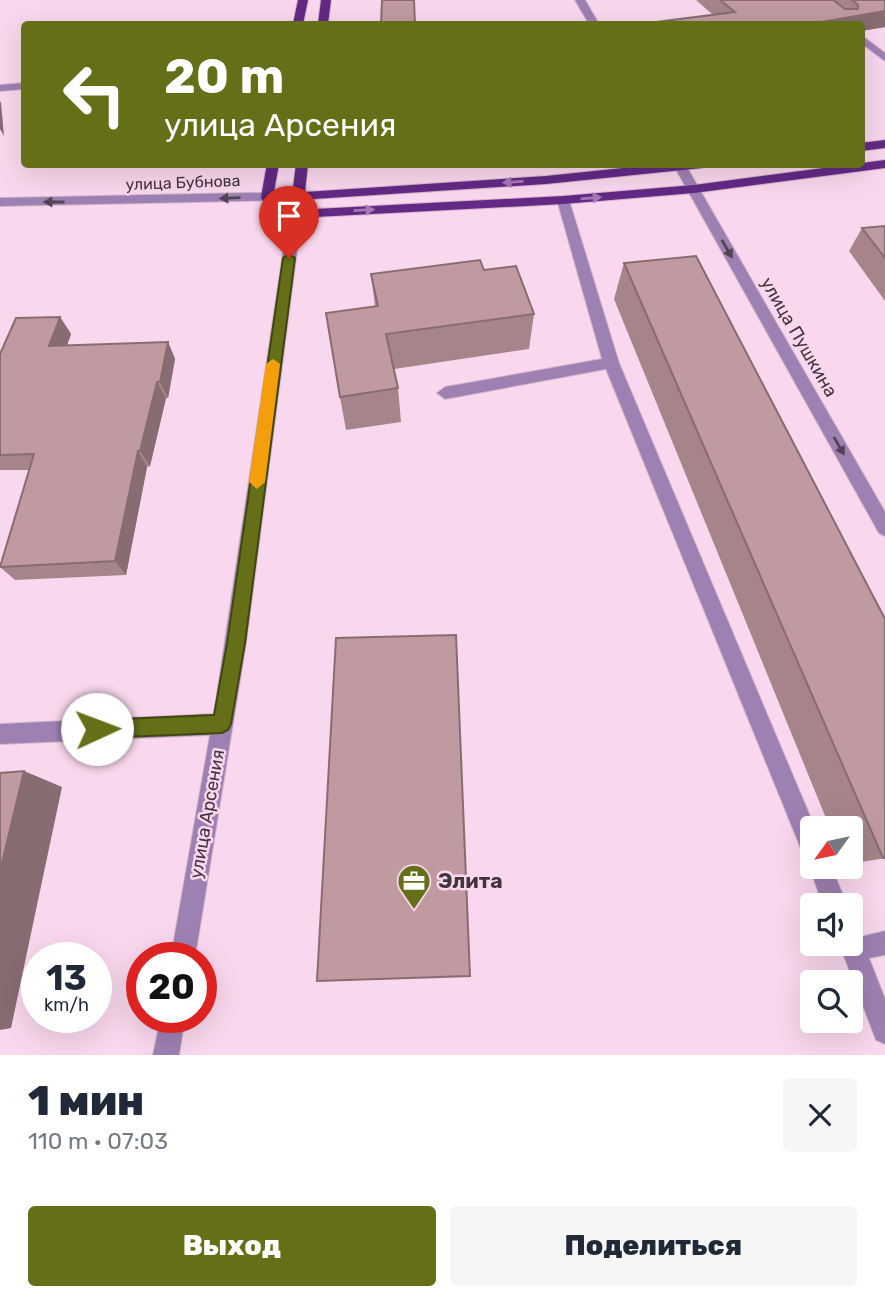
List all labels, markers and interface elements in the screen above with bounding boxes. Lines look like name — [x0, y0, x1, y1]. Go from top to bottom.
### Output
text: 20 m — [164, 47, 285, 105]
icon: left — [49, 49, 140, 140]
text: улица Арсения — [164, 106, 396, 144]
street label: улица Бубнова — [125, 171, 241, 194]
one-way arrow — [501, 177, 523, 188]
pin — [259, 186, 319, 258]
one-way arrow — [580, 192, 602, 203]
one-way arrow — [219, 193, 241, 204]
one-way arrow — [43, 196, 65, 208]
icon: arrive — [270, 197, 308, 235]
one-way arrow — [353, 204, 375, 215]
one-way arrow — [721, 239, 733, 258]
street label: улица Пушкина — [756, 273, 842, 401]
one-way arrow — [833, 437, 845, 456]
position arrow — [60, 692, 134, 766]
street label: улица Арсения — [185, 748, 229, 880]
north arrow — [800, 816, 863, 878]
map controls — [800, 816, 863, 1033]
office icon: Элита — [395, 862, 433, 911]
place label: Элита — [438, 868, 503, 893]
button: sound — [800, 893, 863, 956]
speed limit sign: 20 — [126, 942, 217, 1033]
text: 13 — [46, 957, 87, 999]
button: search — [800, 970, 863, 1033]
text: km/h — [44, 994, 89, 1016]
text: 1 мин — [28, 1076, 144, 1126]
button: close — [783, 1078, 857, 1152]
text: 110 m · 07:03 — [28, 1127, 168, 1155]
button: Выход — [28, 1206, 436, 1286]
button: Поделиться — [450, 1206, 857, 1286]

